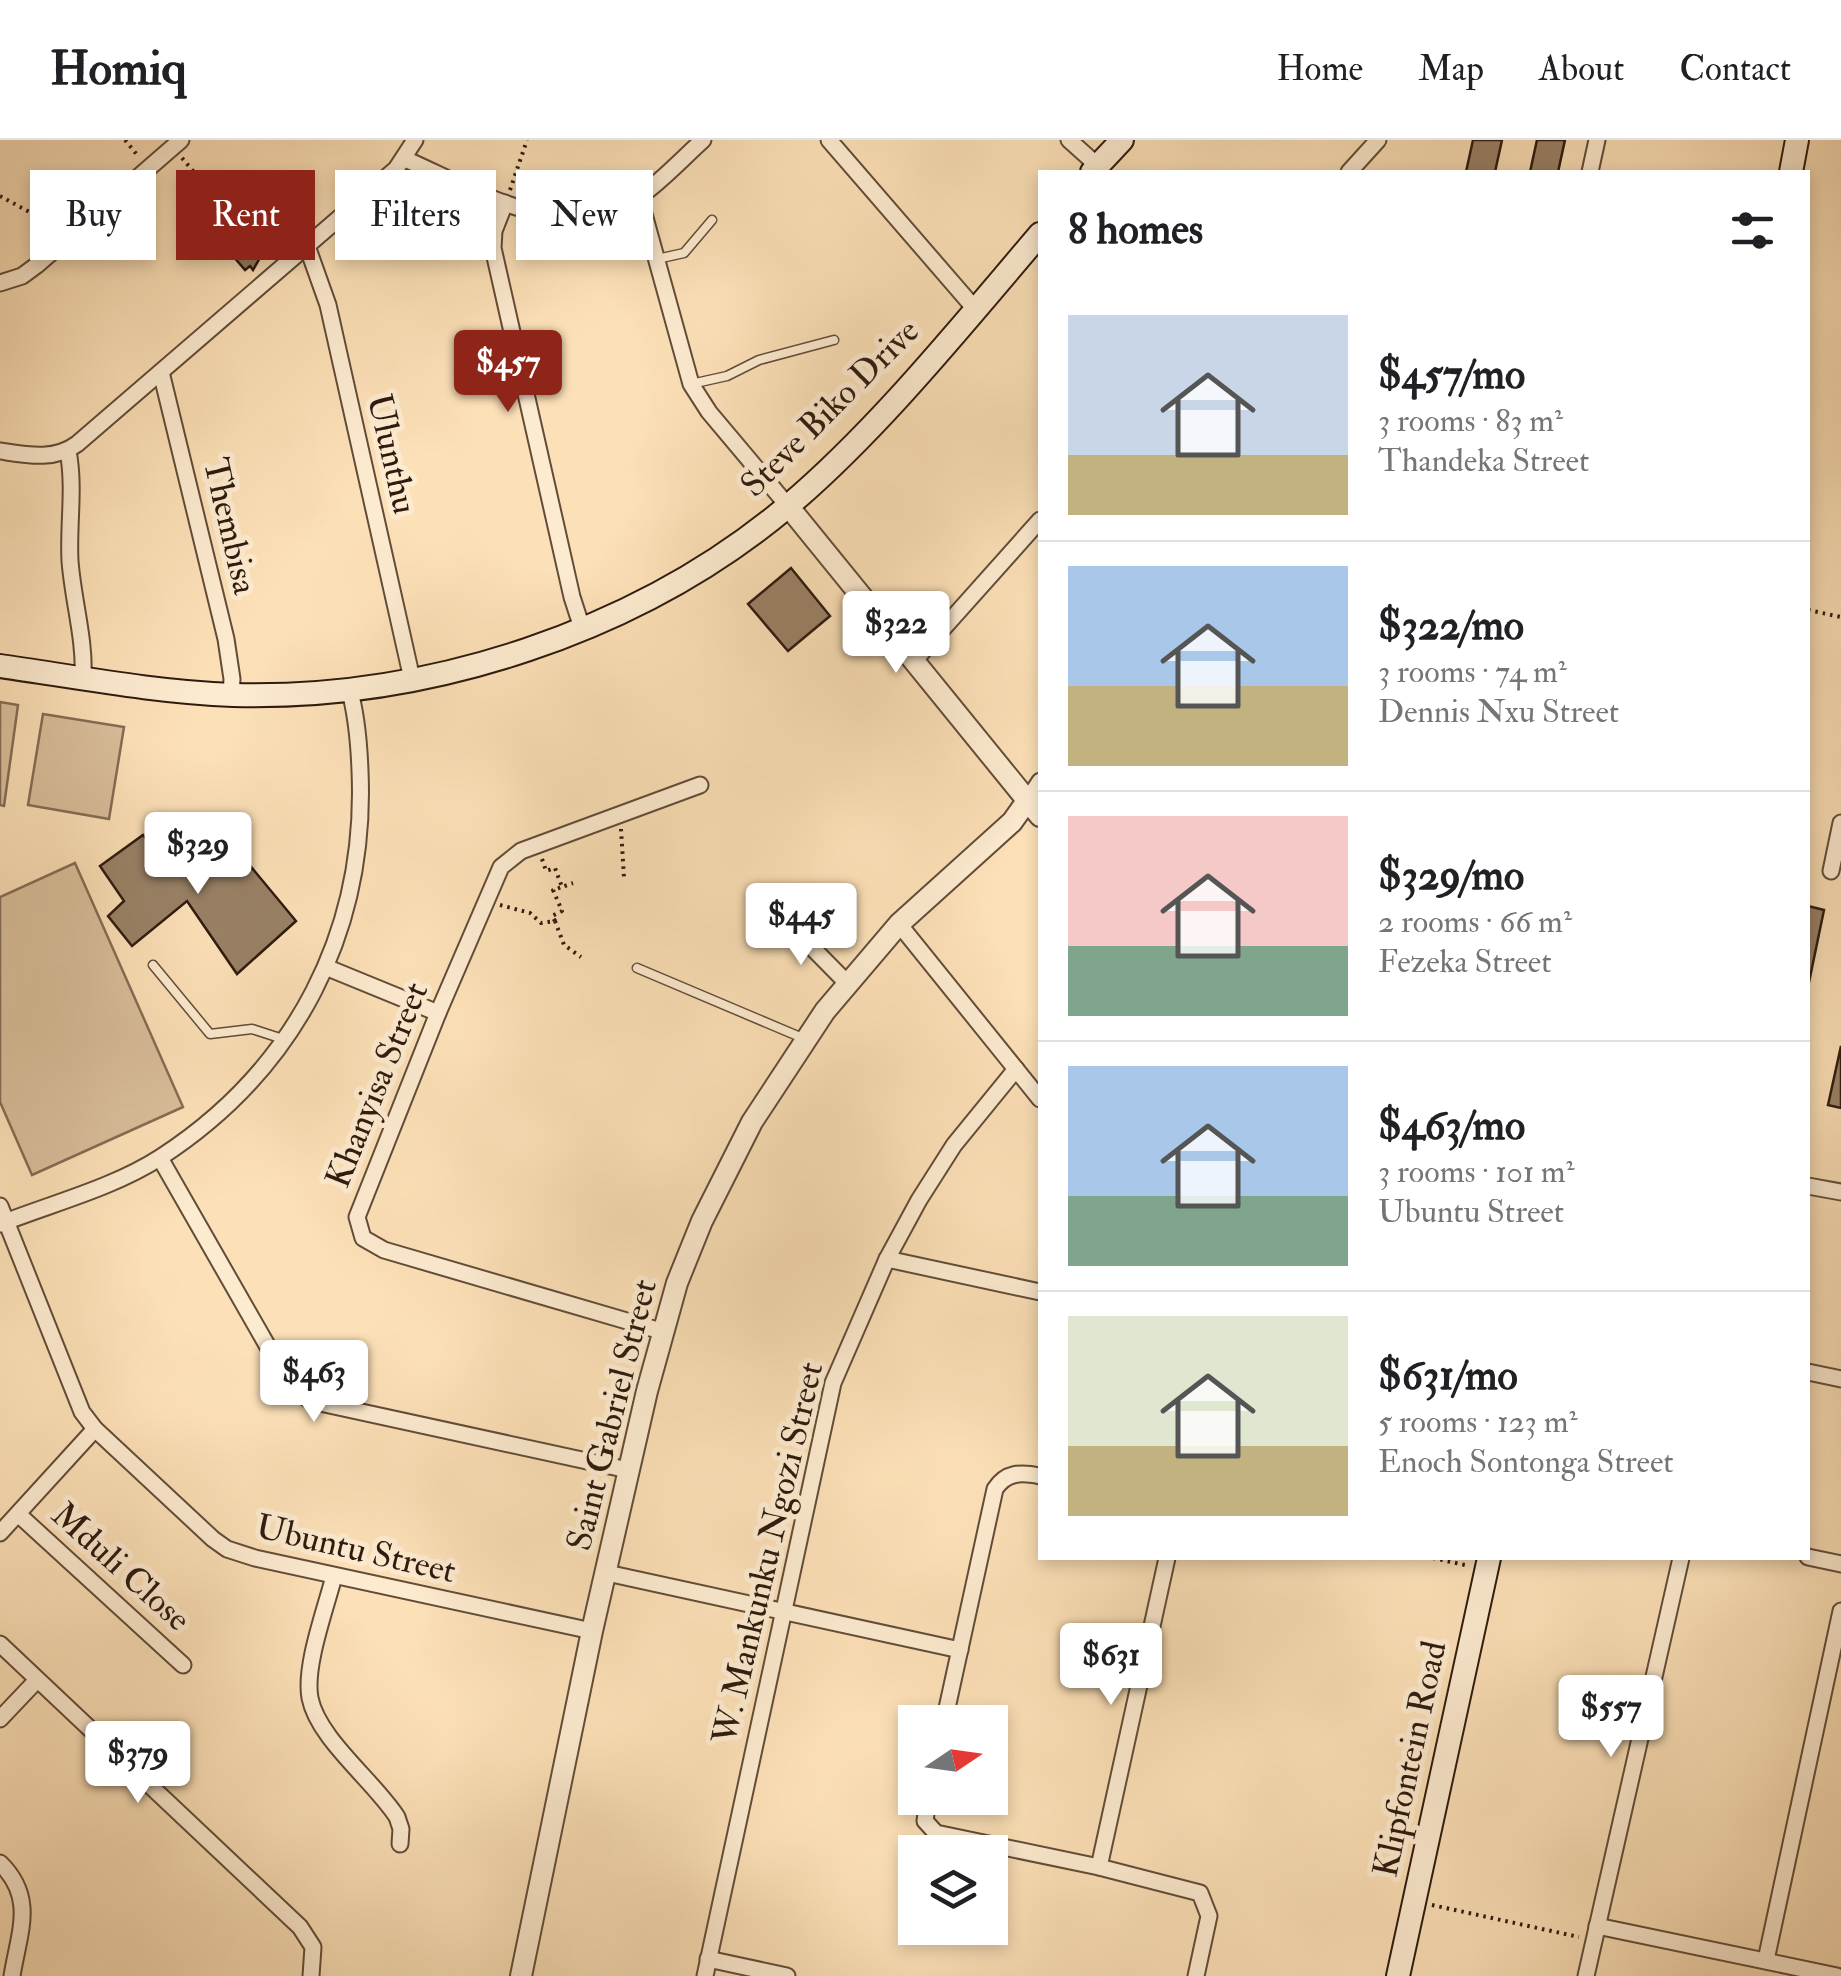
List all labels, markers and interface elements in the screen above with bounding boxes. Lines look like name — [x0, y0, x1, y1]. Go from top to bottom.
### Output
text: Homiq — [50, 39, 187, 99]
text: Home — [1276, 47, 1363, 91]
text: Map — [1418, 47, 1484, 91]
text: About — [1539, 47, 1624, 91]
text: Contact — [1679, 47, 1791, 91]
chip: Buy — [30, 170, 156, 260]
chip: Rent — [176, 170, 315, 260]
chip: Filters — [335, 170, 496, 260]
chip: New — [516, 170, 653, 260]
icon: filters — [1725, 203, 1780, 258]
text: 8 homes — [1068, 204, 1203, 256]
street label: Steve Biko Drive — [731, 309, 929, 507]
pin: $457 — [449, 330, 567, 415]
text: $457 — [476, 342, 540, 382]
text: $457/mo — [1378, 349, 1525, 401]
icon: home — [1148, 355, 1268, 475]
street label: Ulunthu — [357, 390, 427, 518]
text: 3 rooms · 83 m² — [1378, 401, 1563, 441]
text: Thandeka Street — [1378, 441, 1589, 481]
street label: Thembisa — [193, 453, 267, 599]
pin: $322 — [837, 591, 955, 676]
text: $322/mo — [1378, 600, 1524, 652]
text: $322 — [865, 603, 927, 643]
icon: home — [1148, 606, 1268, 726]
text: 3 rooms · 74 m² — [1378, 652, 1567, 692]
text: Dennis Nxu Street — [1378, 692, 1619, 732]
pin: $329 — [139, 812, 257, 897]
text: $329 — [166, 824, 230, 864]
text: $329/mo — [1378, 850, 1524, 902]
icon: home — [1148, 856, 1268, 976]
pin: $445 — [742, 883, 860, 968]
text: $445 — [768, 895, 834, 935]
text: 2 rooms · 66 m² — [1378, 902, 1572, 942]
text: Fezeka Street — [1378, 942, 1552, 982]
street label: Khanyisa Street — [316, 976, 438, 1194]
text: $463/mo — [1378, 1100, 1525, 1152]
icon: home — [1148, 1106, 1268, 1226]
text: 3 rooms · 101 m² — [1378, 1152, 1575, 1192]
text: Ubuntu Street — [1378, 1192, 1564, 1232]
street label: Saint Gabriel Street — [557, 1275, 667, 1555]
pin: $463 — [255, 1340, 373, 1425]
text: $631/mo — [1378, 1350, 1518, 1402]
text: $463 — [282, 1352, 346, 1392]
icon: home — [1148, 1356, 1268, 1476]
street label: W. Mankunku Ngozi Street — [702, 1358, 833, 1749]
text: 5 rooms · 123 m² — [1378, 1402, 1577, 1442]
text: Enoch Sontonga Street — [1378, 1442, 1674, 1482]
street label: Mduli Close — [42, 1493, 200, 1641]
street label: Ubuntu Street — [252, 1505, 460, 1593]
pin: $631 — [1052, 1623, 1170, 1708]
text: $631 — [1082, 1635, 1140, 1675]
street label: Klipfontein Road — [1364, 1637, 1456, 1881]
pin: $557 — [1552, 1675, 1670, 1760]
text: $557 — [1581, 1687, 1641, 1727]
north arrow — [898, 1705, 1008, 1815]
map controls — [898, 1705, 1008, 1945]
pin: $379 — [79, 1721, 197, 1806]
text: $379 — [107, 1733, 169, 1773]
button: layers — [898, 1835, 1008, 1945]

